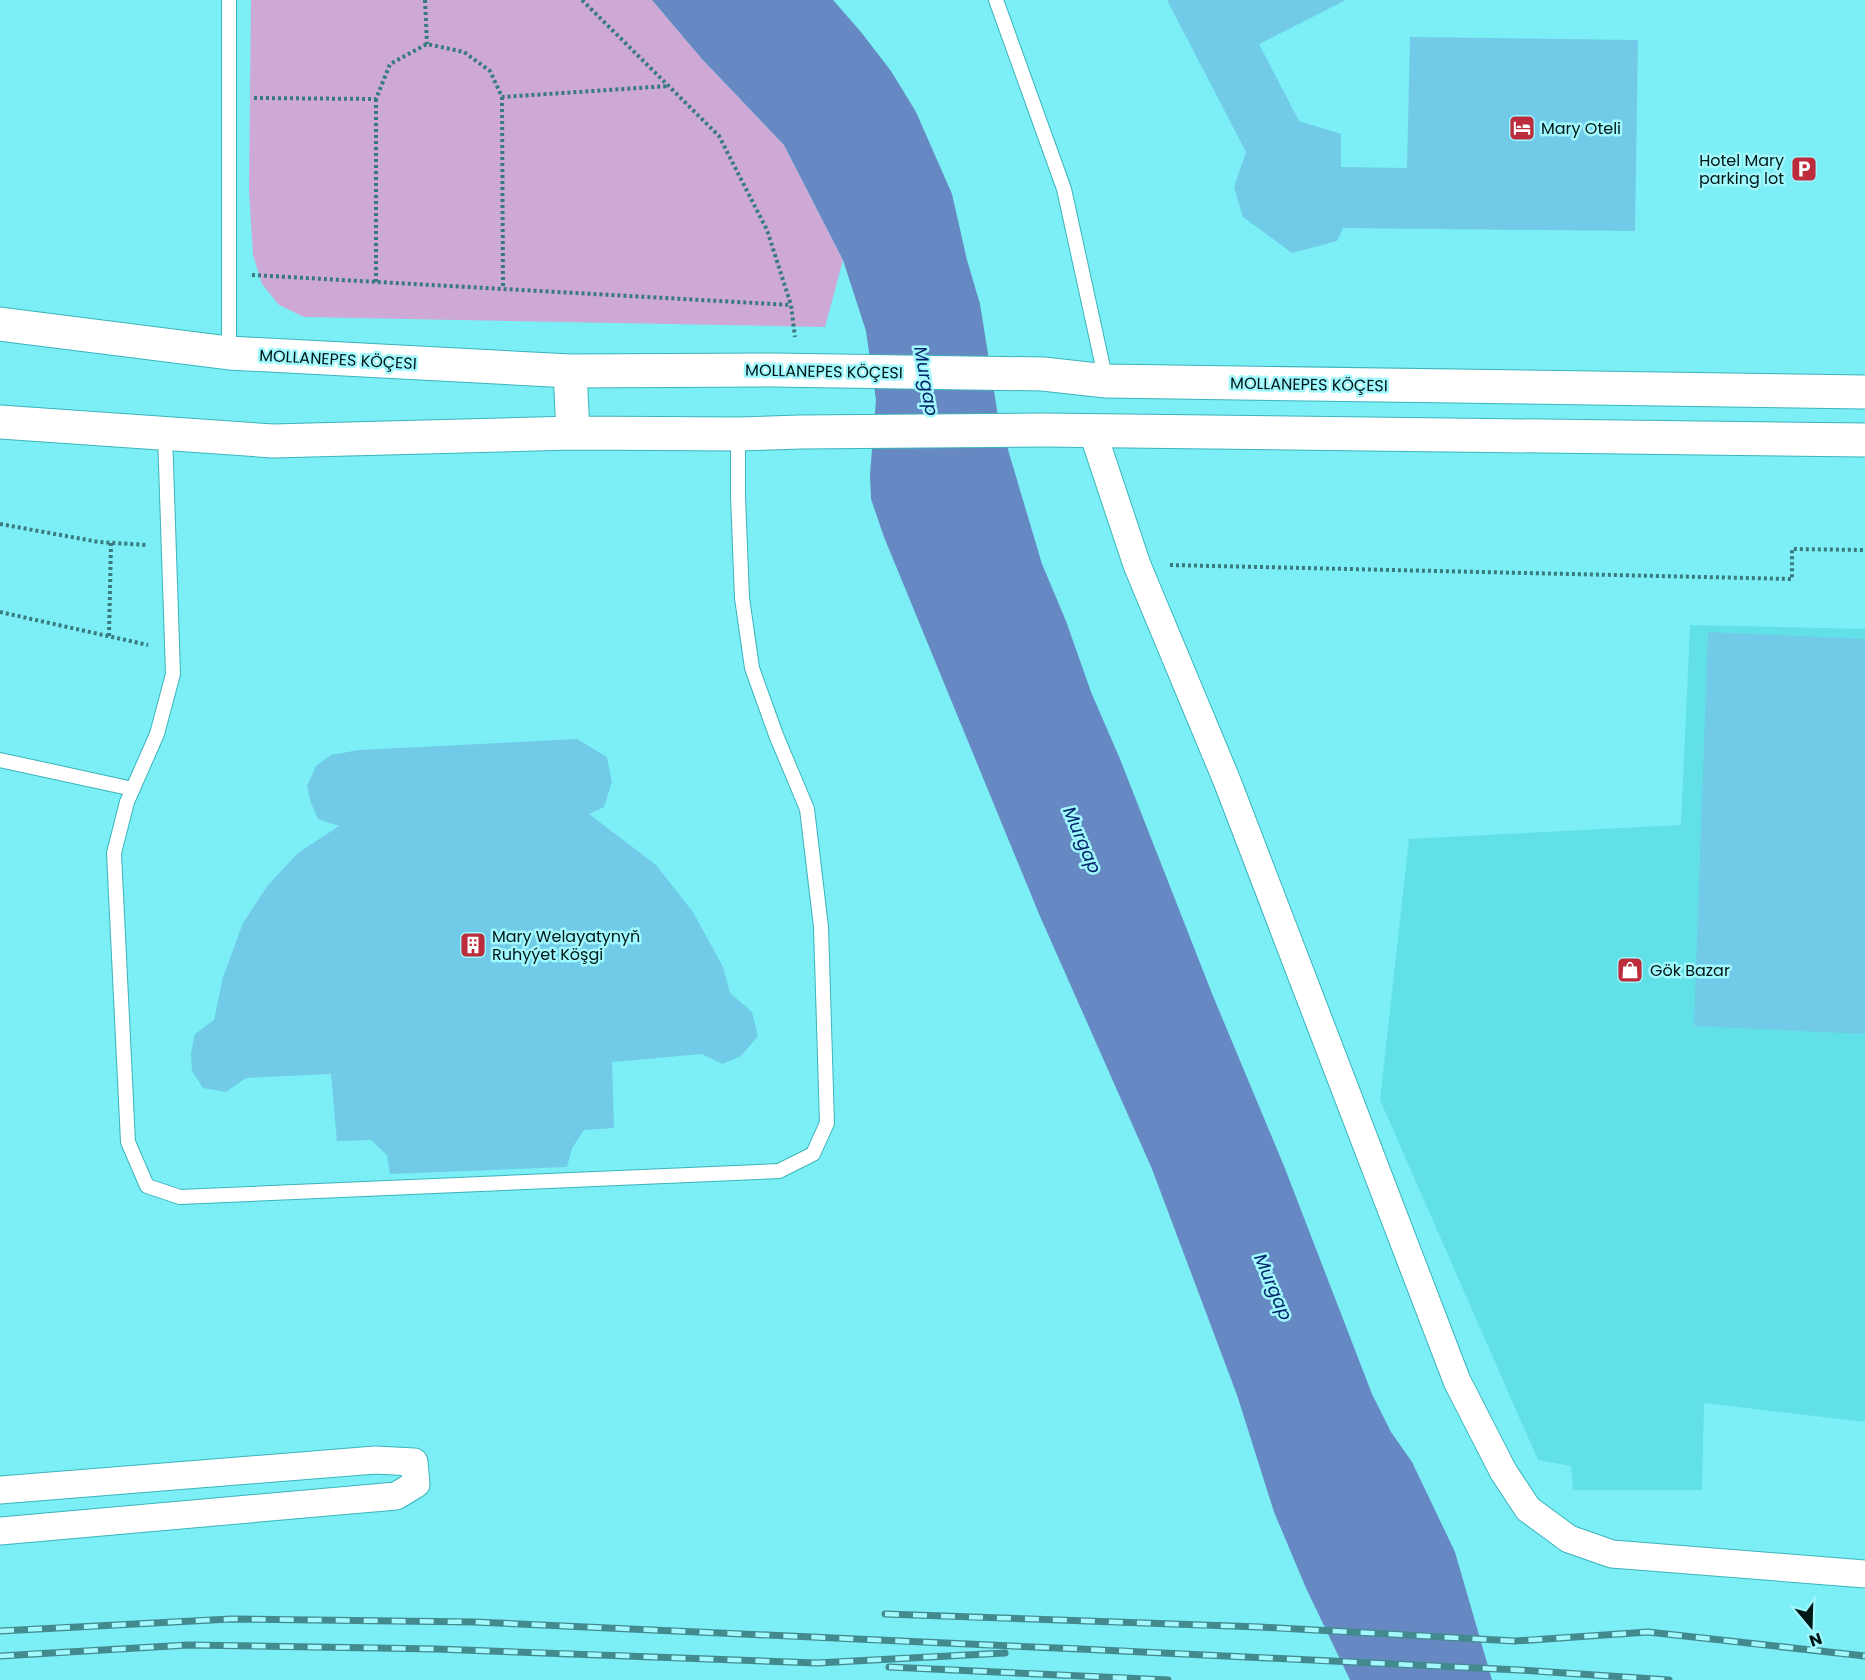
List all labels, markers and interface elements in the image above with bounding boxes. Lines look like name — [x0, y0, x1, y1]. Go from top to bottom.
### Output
hotel icon: Mary Oteli — [1507, 113, 1537, 143]
place label: Mary Oteli — [1541, 117, 1621, 140]
place label: Hotel Mary parking lot — [1699, 149, 1784, 190]
parking icon: Hotel Mary parking lot — [1789, 154, 1819, 184]
street label: MOLLANEPES KÖÇESI — [259, 344, 417, 375]
water label: Murgap — [908, 344, 945, 418]
street label: MOLLANEPES KÖÇESI — [745, 359, 903, 384]
street label: MOLLANEPES KÖÇESI — [1230, 372, 1388, 397]
water label: Murgap — [1057, 803, 1108, 877]
place label: Mary Welayatynyň Ruhyýet Köşgi — [492, 925, 640, 966]
building icon: Mary Welayatynyň Ruhyýet Köşgi — [458, 930, 488, 960]
shop icon: Gök Bazar — [1615, 955, 1645, 985]
place label: Gök Bazar — [1650, 959, 1730, 982]
water label: Murgap — [1248, 1250, 1299, 1324]
north arrow — [1781, 1596, 1841, 1656]
text: N — [1806, 1627, 1825, 1653]

